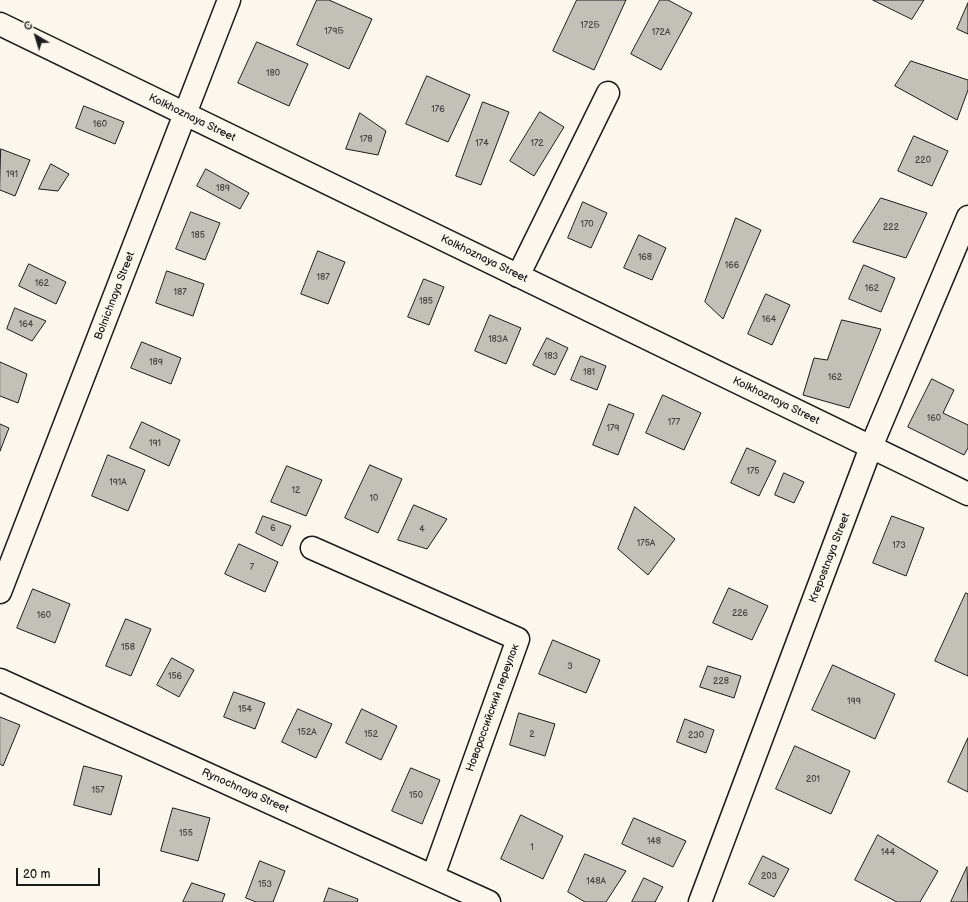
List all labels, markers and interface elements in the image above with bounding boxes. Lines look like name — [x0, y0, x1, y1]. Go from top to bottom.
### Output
north arrow — [16, 16, 56, 56]
text: С — [21, 19, 35, 34]
house number: 172Б — [580, 21, 600, 31]
house number: 179Б — [324, 27, 344, 37]
house number: 172А — [652, 28, 670, 38]
house number: 180 — [266, 69, 280, 79]
street label: Kolkhoznaya Street — [146, 91, 238, 145]
house number: 176 — [431, 105, 445, 115]
house number: 160 — [93, 120, 107, 130]
house number: 178 — [359, 135, 373, 145]
house number: 174 — [475, 139, 489, 149]
house number: 172 — [530, 139, 544, 149]
house number: 220 — [915, 156, 931, 166]
house number: 191 — [6, 170, 18, 180]
house number: 189 — [216, 184, 230, 194]
house number: 170 — [580, 220, 594, 230]
house number: 222 — [883, 223, 899, 233]
house number: 185 — [191, 231, 205, 241]
street label: Kolkhoznaya Street — [438, 232, 530, 286]
street label: Bolnichnaya Street — [92, 250, 138, 342]
house number: 168 — [638, 253, 652, 263]
house number: 166 — [725, 261, 739, 271]
house number: 187 — [316, 273, 330, 283]
house number: 162 — [35, 279, 49, 289]
house number: 162 — [865, 284, 879, 294]
house number: 187 — [173, 288, 187, 298]
house number: 185 — [419, 297, 433, 307]
house number: 164 — [762, 315, 776, 325]
house number: 164 — [19, 320, 33, 330]
house number: 183А — [488, 335, 508, 345]
house number: 183 — [544, 352, 558, 362]
house number: 189 — [149, 358, 163, 368]
house number: 181 — [583, 368, 595, 378]
house number: 162 — [828, 373, 842, 383]
street label: Kolkhoznaya Street — [730, 374, 822, 428]
house number: 160 — [927, 414, 941, 424]
house number: 177 — [668, 418, 680, 428]
house number: 179 — [606, 424, 620, 434]
house number: 191 — [149, 439, 161, 449]
house number: 175 — [746, 467, 760, 477]
house number: 191А — [109, 478, 127, 488]
house number: 12 — [292, 486, 300, 496]
house number: 10 — [370, 494, 378, 504]
street label: Krepostnaya Street — [807, 511, 853, 605]
house number: 6 — [270, 524, 276, 534]
house number: 4 — [419, 525, 425, 535]
house number: 175А — [637, 539, 655, 549]
house number: 173 — [892, 541, 906, 551]
house number: 7 — [250, 563, 254, 573]
house number: 226 — [732, 609, 748, 619]
house number: 160 — [37, 611, 51, 621]
street label: Новороссийский переулок — [464, 642, 522, 774]
house number: 158 — [121, 643, 135, 653]
house number: 3 — [567, 662, 573, 672]
house number: 156 — [168, 672, 182, 682]
house number: 228 — [713, 677, 729, 687]
house number: 199 — [847, 697, 861, 707]
house number: 154 — [238, 705, 252, 715]
house number: 152А — [297, 728, 317, 738]
house number: 152 — [364, 730, 378, 740]
house number: 2 — [529, 730, 535, 740]
house number: 230 — [688, 731, 704, 741]
street label: Rynochnaya Street — [199, 766, 291, 816]
house number: 201 — [806, 775, 820, 785]
house number: 157 — [91, 786, 105, 796]
house number: 150 — [409, 791, 423, 801]
house number: 155 — [179, 829, 193, 839]
house number: 148 — [647, 837, 661, 847]
house number: 1 — [530, 843, 534, 853]
house number: 144 — [881, 848, 895, 858]
scale bar — [18, 860, 102, 886]
text: 20 m — [23, 867, 50, 882]
house number: 203 — [761, 872, 777, 882]
house number: 148А — [586, 877, 606, 887]
house number: 153 — [258, 880, 272, 890]

